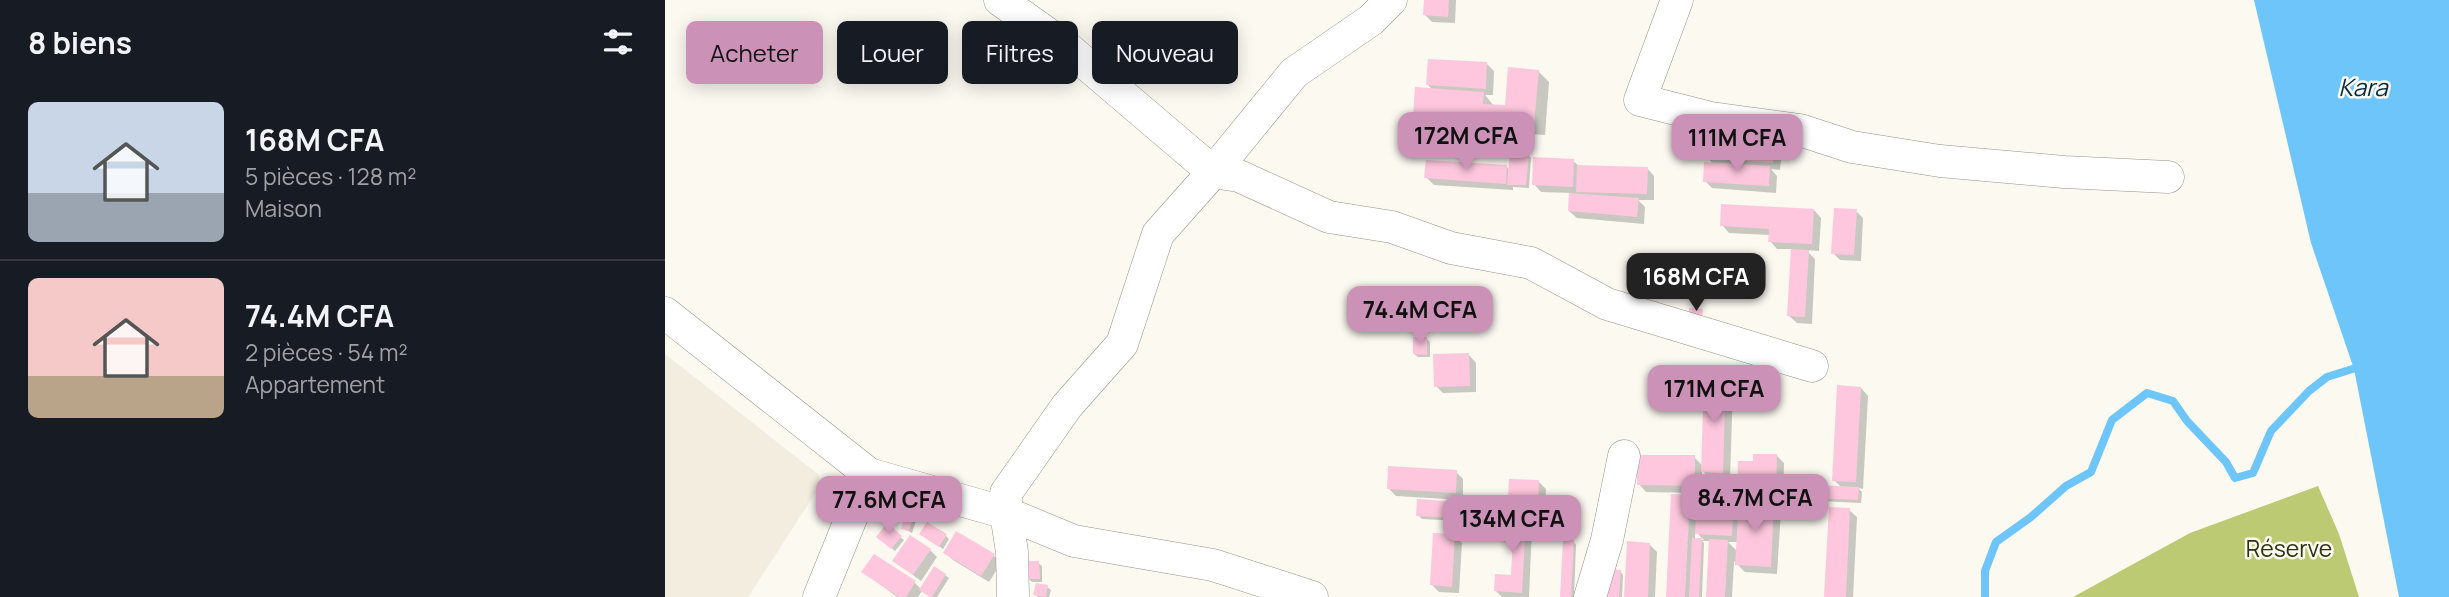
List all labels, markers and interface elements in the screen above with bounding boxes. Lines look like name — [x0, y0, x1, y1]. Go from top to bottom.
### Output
chip: Acheter — [686, 21, 823, 84]
chip: Louer — [837, 21, 948, 84]
chip: Filtres — [962, 21, 1078, 84]
chip: Nouveau — [1092, 21, 1238, 84]
text: 8 biens — [28, 22, 132, 63]
icon: filters — [599, 23, 637, 61]
water label: Kara — [2338, 70, 2389, 103]
pin: 172M CFA — [1394, 113, 1538, 172]
pin: 111M CFA — [1665, 114, 1809, 174]
text: 168M CFA — [245, 119, 385, 160]
text: 172M CFA — [1414, 119, 1518, 151]
text: 111M CFA — [1688, 121, 1786, 153]
icon: home — [84, 130, 168, 214]
text: 5 pièces · 128 m² — [245, 160, 416, 192]
text: Maison — [245, 192, 322, 224]
pin: 168M CFA — [1624, 254, 1768, 313]
text: 168M CFA — [1643, 260, 1749, 292]
pin: 74.4M CFA — [1340, 286, 1500, 346]
text: 74.4M CFA — [1363, 293, 1477, 325]
text: 74.4M CFA — [245, 295, 394, 336]
icon: home — [84, 306, 168, 390]
text: 2 pièces · 54 m² — [245, 336, 408, 368]
pin: 171M CFA — [1642, 366, 1786, 425]
text: Appartement — [245, 368, 385, 400]
text: 171M CFA — [1664, 372, 1764, 404]
pin: 84.7M CFA — [1675, 475, 1835, 534]
pin: 77.6M CFA — [809, 476, 969, 536]
text: 84.7M CFA — [1697, 481, 1813, 513]
text: 77.6M CFA — [832, 483, 946, 515]
pin: 134M CFA — [1440, 496, 1584, 555]
text: 134M CFA — [1459, 502, 1565, 534]
park label: Réserve — [2246, 532, 2332, 564]

